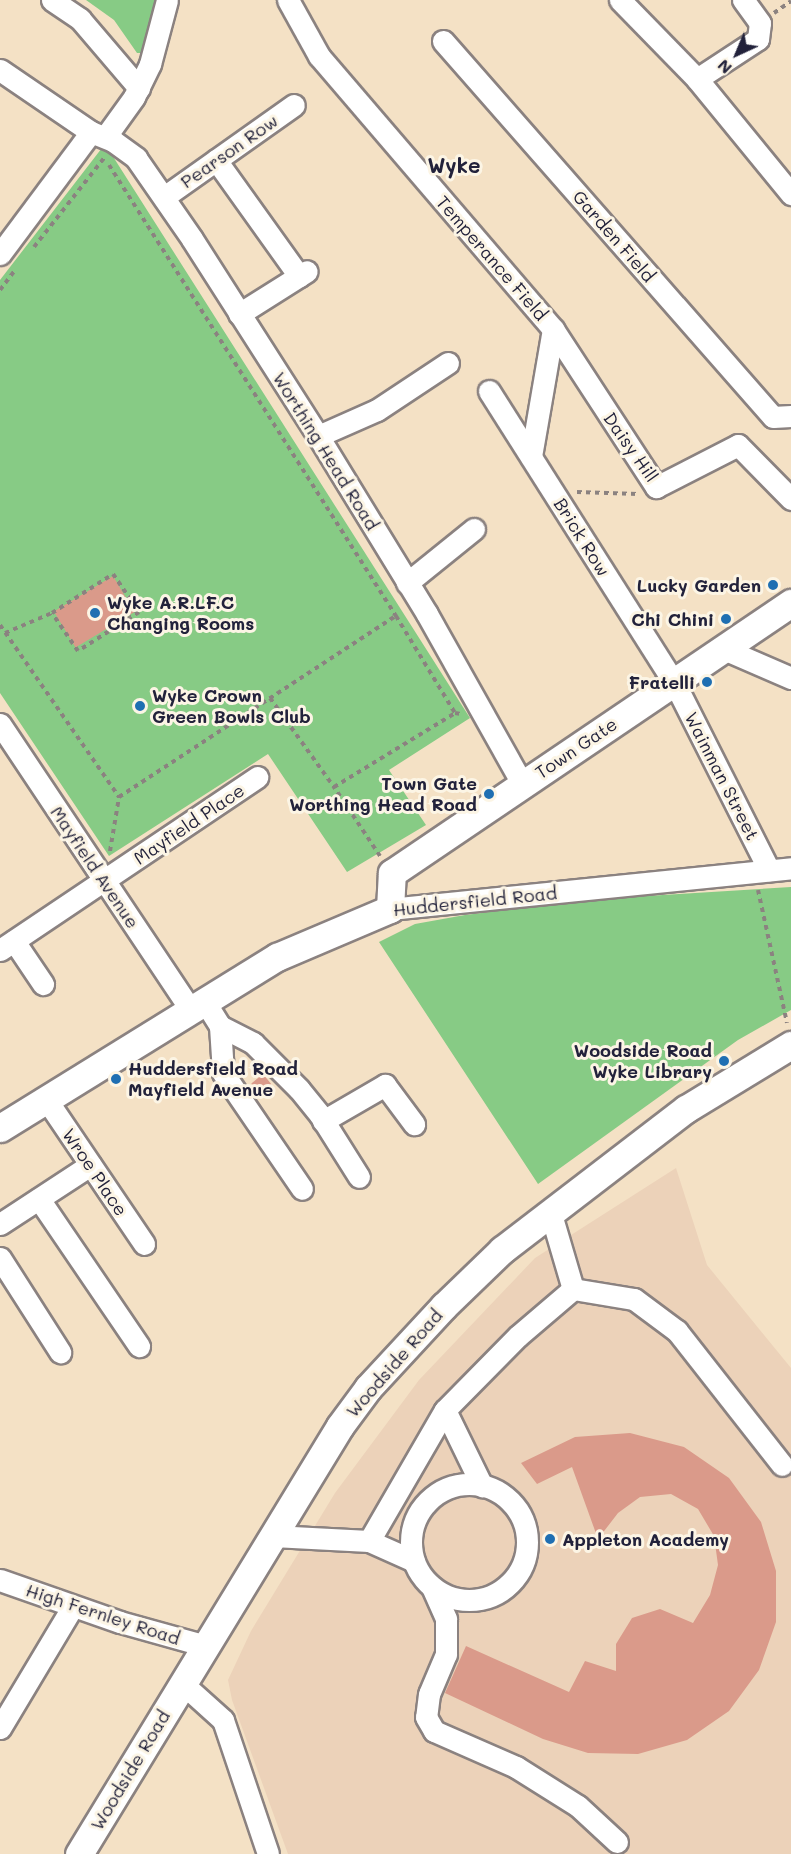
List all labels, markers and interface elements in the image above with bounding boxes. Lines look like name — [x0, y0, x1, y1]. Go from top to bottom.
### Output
north arrow — [707, 24, 767, 84]
text: N — [712, 56, 736, 79]
street label: Pearson Row — [176, 110, 282, 192]
district label: Wyke — [427, 152, 481, 178]
street label: Garden Field — [568, 186, 660, 286]
street label: Temperance Field — [432, 191, 552, 325]
street label: Worthing Head Road — [268, 368, 384, 534]
street label: Daisy Hill — [599, 408, 663, 486]
street label: Brick Row — [550, 494, 614, 580]
place label: Lucky Garden — [637, 574, 761, 596]
marker: Lucky Garden — [766, 578, 780, 592]
place label: Wyke A.R.LF.C Changing Rooms — [107, 592, 254, 634]
marker: Wyke A.R.LF.C Changing Rooms — [88, 606, 102, 620]
place label: Chi Chini — [631, 608, 714, 630]
marker: Chi Chini — [719, 612, 733, 626]
place label: Fratelli — [629, 671, 695, 693]
marker: Fratelli — [700, 675, 714, 689]
place label: Wyke Crown Green Bowls Club — [152, 685, 311, 728]
marker: Wyke Crown Green Bowls Club — [133, 699, 147, 713]
street label: Wainman Street — [680, 708, 764, 844]
street label: Town Gate — [531, 713, 621, 783]
place label: Town Gate Worthing Head Road — [289, 773, 477, 816]
street label: Mayfield Place — [130, 779, 248, 869]
marker: Town Gate Worthing Head Road — [482, 787, 496, 801]
street label: Mayfield Avenue — [46, 802, 144, 932]
street label: Huddersfield Road — [392, 882, 558, 920]
place label: Woodside Road Wyke Library — [574, 1040, 712, 1082]
marker: Woodside Road Wyke Library — [717, 1054, 731, 1068]
place label: Huddersfield Road Mayfield Avenue — [128, 1058, 298, 1100]
marker: Huddersfield Road Mayfield Avenue — [109, 1072, 123, 1086]
street label: Wroe Place — [58, 1124, 132, 1220]
street label: Woodside Road — [341, 1305, 447, 1421]
place label: Appleton Academy — [562, 1528, 729, 1550]
marker: Appleton Academy — [543, 1532, 557, 1546]
street label: High Fernley Road — [23, 1579, 183, 1649]
street label: Woodside Road — [86, 1706, 174, 1834]

